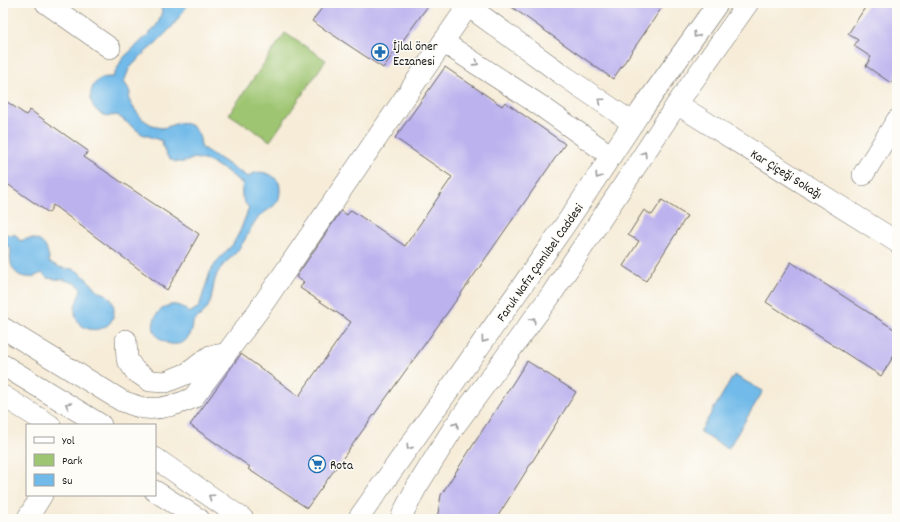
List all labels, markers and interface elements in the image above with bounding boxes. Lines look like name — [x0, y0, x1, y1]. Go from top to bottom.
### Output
one-way arrow — [694, 30, 701, 37]
place label: İjlal öner Eczanesi — [393, 38, 438, 72]
pharmacy icon: İjlal öner Eczanesi — [370, 42, 390, 62]
one-way arrow — [472, 58, 479, 66]
one-way arrow — [598, 98, 605, 106]
street label: Kar Çiçeği Sokağı — [746, 146, 825, 205]
one-way arrow — [639, 151, 647, 158]
one-way arrow — [595, 172, 603, 179]
street label: Faruk Nafız Çamlıbel Caddesi — [493, 200, 589, 326]
one-way arrow — [528, 318, 535, 325]
one-way arrow — [482, 336, 489, 343]
one-way arrow — [65, 402, 72, 409]
one-way arrow — [451, 422, 459, 429]
legend — [26, 424, 156, 496]
text: Yol — [62, 433, 75, 450]
one-way arrow — [407, 442, 414, 449]
text: Park — [62, 453, 83, 470]
supermarket icon: Rota — [307, 454, 327, 474]
place label: Rota — [330, 457, 354, 476]
text: Su — [62, 473, 72, 490]
one-way arrow — [208, 494, 215, 502]

